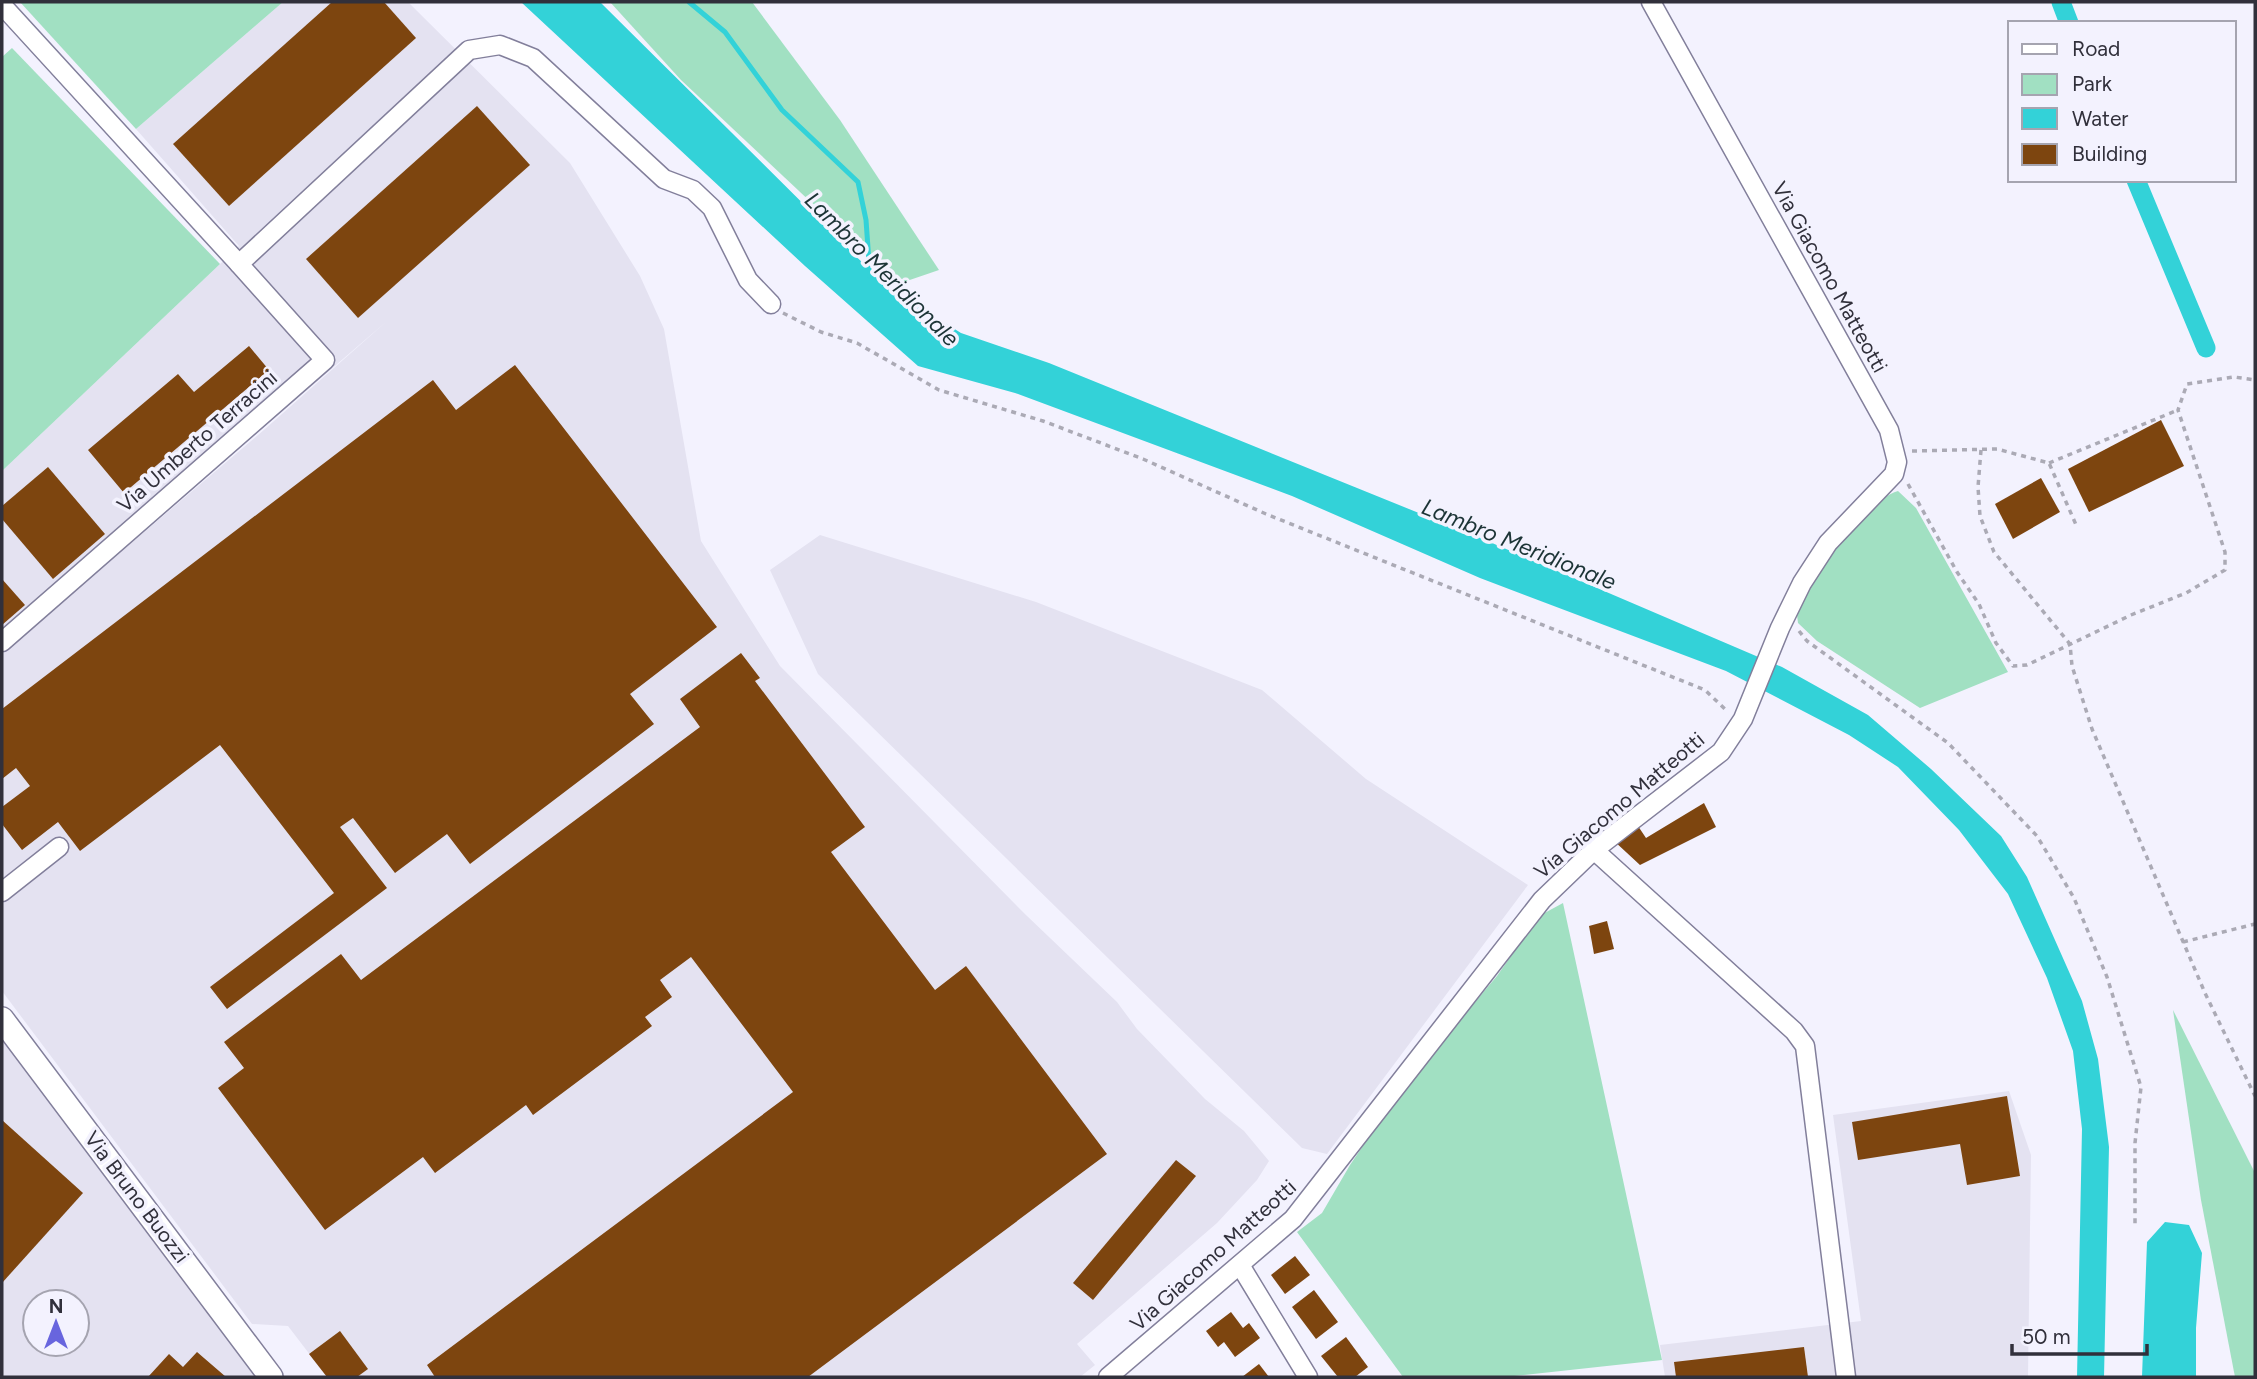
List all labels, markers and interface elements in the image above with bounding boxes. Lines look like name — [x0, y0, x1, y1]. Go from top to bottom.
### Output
legend — [2008, 21, 2236, 182]
text: Road — [2072, 36, 2120, 61]
text: Park — [2072, 71, 2113, 96]
text: Water — [2072, 106, 2128, 131]
text: Building — [2072, 141, 2147, 166]
street label: Via Giacomo Matteotti — [1767, 177, 1893, 377]
water label: Lambro Meridionale — [799, 186, 965, 352]
street label: Via Umberto Terracini — [112, 365, 282, 517]
water label: Lambro Meridionale — [1418, 492, 1621, 596]
street label: Via Giacomo Matteotti — [1529, 727, 1709, 883]
street label: Via Bruno Buozzi — [79, 1126, 195, 1268]
street label: Via Giacomo Matteotti — [1125, 1174, 1301, 1336]
north arrow — [21, 1288, 91, 1358]
text: N — [49, 1295, 63, 1318]
scale bar — [2012, 1312, 2147, 1356]
text: 50 m — [2022, 1324, 2071, 1349]

